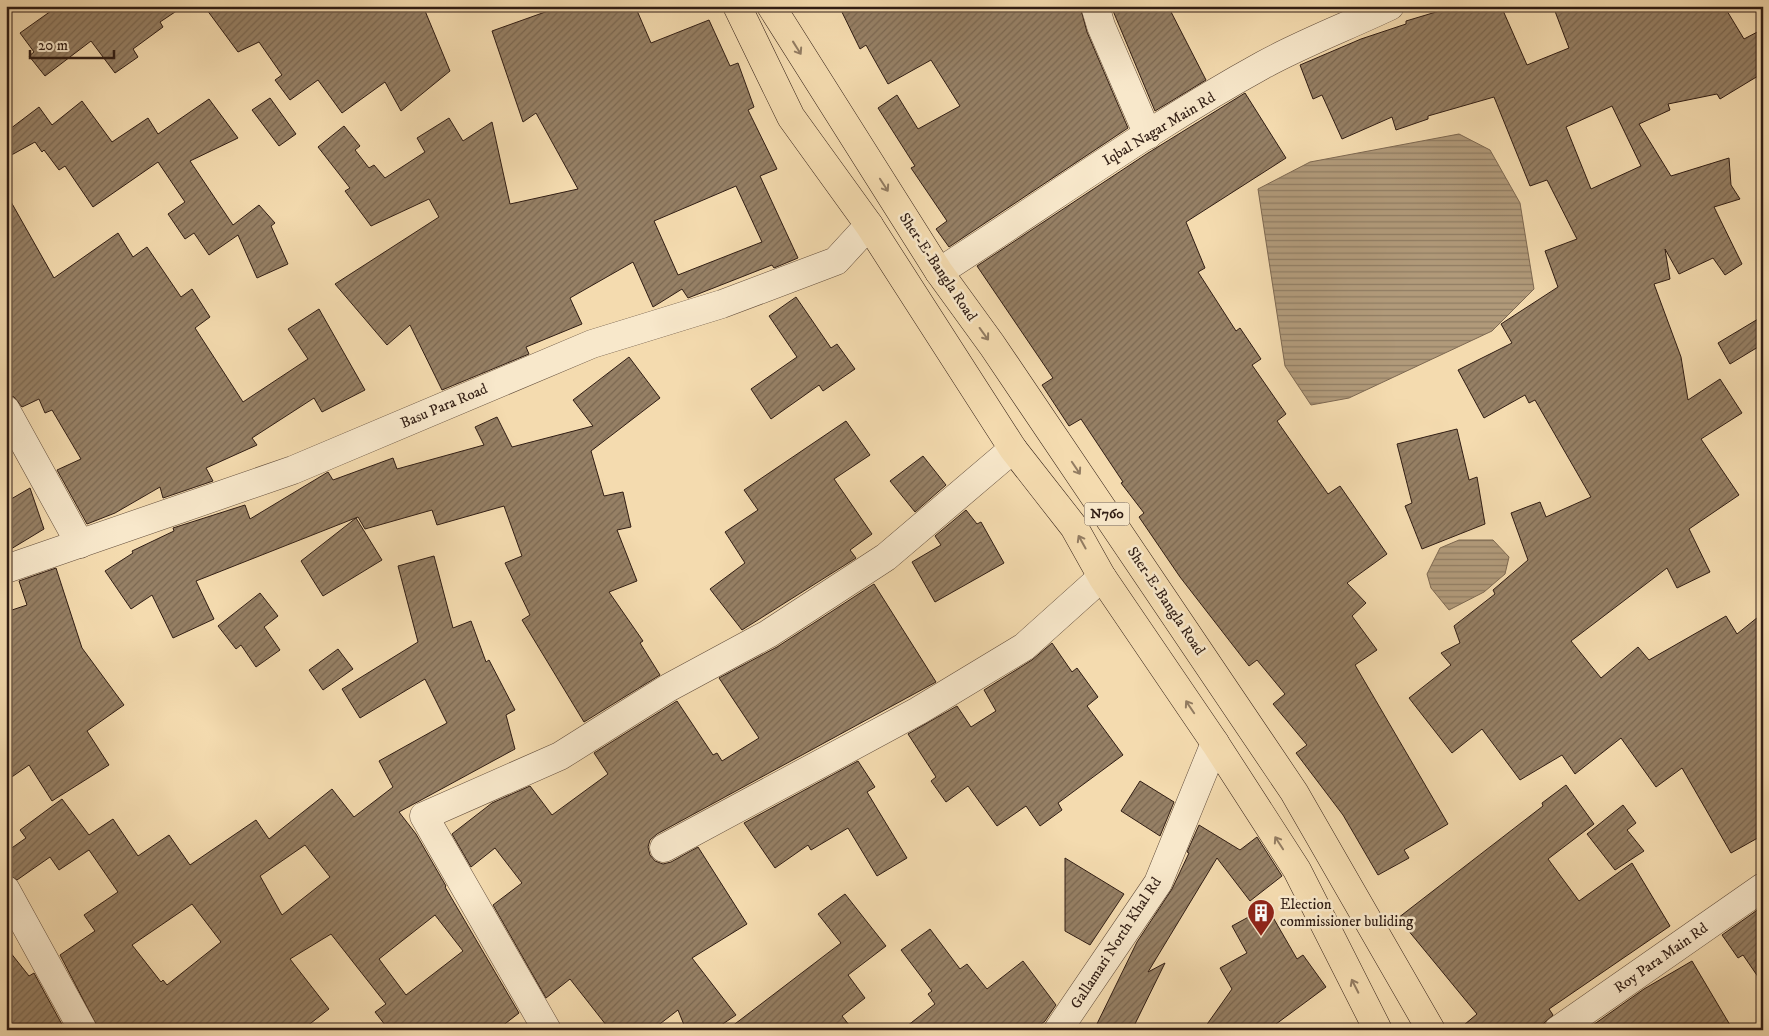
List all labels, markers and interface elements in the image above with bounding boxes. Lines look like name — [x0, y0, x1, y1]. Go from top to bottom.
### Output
scale bar — [30, 28, 114, 60]
text: 20 m — [38, 36, 68, 55]
one-way arrow — [792, 40, 802, 54]
street label: Iqbal Nagar Main Rd — [1099, 88, 1219, 170]
one-way arrow — [878, 178, 889, 192]
street label: Sher-E-Bangla Road — [895, 209, 982, 325]
one-way arrow — [979, 327, 989, 341]
street label: Basu Para Road — [398, 379, 491, 433]
one-way arrow — [1071, 461, 1081, 475]
road number: N760 — [1084, 502, 1130, 526]
one-way arrow — [1077, 535, 1086, 550]
street label: Sher-E-Bangla Road — [1123, 543, 1210, 659]
one-way arrow — [1185, 700, 1195, 714]
one-way arrow — [1274, 836, 1284, 850]
street label: Gallamari North Khal Rd — [1066, 873, 1166, 1012]
place label: Election commissioner buliding — [1280, 895, 1414, 931]
building icon: Election commissioner buliding — [1246, 898, 1276, 937]
street label: Roy Para Main Rd — [1610, 918, 1712, 997]
one-way arrow — [1350, 979, 1360, 994]

